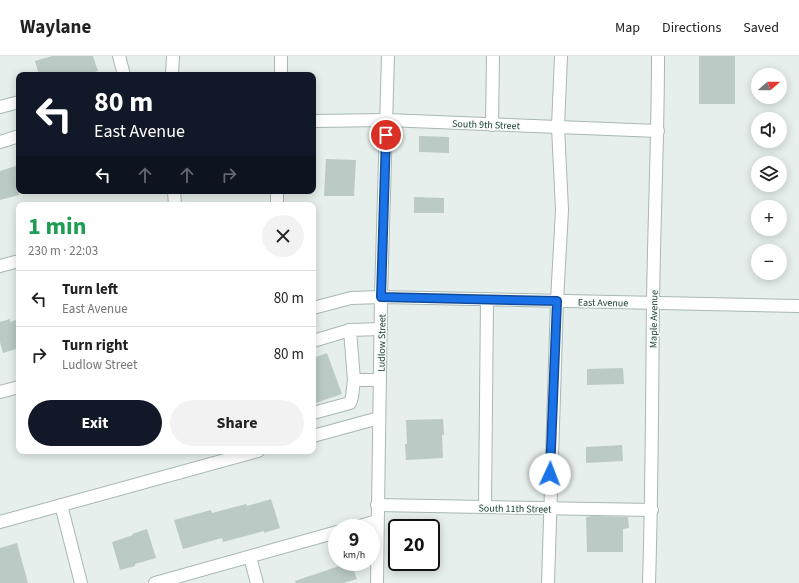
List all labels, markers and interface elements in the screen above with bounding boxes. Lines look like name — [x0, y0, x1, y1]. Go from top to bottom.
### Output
text: Waylane — [20, 14, 91, 41]
text: Map — [615, 18, 640, 38]
text: Directions — [662, 18, 721, 38]
text: Saved — [743, 18, 779, 38]
north arrow — [751, 68, 787, 104]
map controls — [751, 68, 787, 280]
text: 80 m — [94, 82, 153, 122]
icon: left — [28, 88, 80, 140]
button: sound — [751, 112, 787, 148]
street label: South 9th Street — [452, 117, 521, 133]
pin — [369, 118, 403, 152]
text: East Avenue — [94, 119, 185, 144]
icon: arrive — [375, 124, 397, 146]
button: layers — [751, 156, 787, 192]
icon: left — [92, 164, 114, 186]
icon: ahead — [134, 164, 156, 186]
icon: ahead — [176, 164, 198, 186]
icon: right — [218, 164, 240, 186]
button: + — [751, 200, 787, 236]
text: 1 min — [28, 209, 86, 244]
button: close — [262, 215, 304, 257]
text: 230 m · 22:03 — [28, 242, 98, 260]
button: − — [751, 244, 787, 280]
text: Turn left — [62, 279, 118, 300]
icon: left — [28, 288, 50, 310]
text: 80 m — [274, 288, 304, 309]
street label: Maple Avenue — [646, 290, 662, 348]
street label: East Avenue — [578, 296, 628, 310]
text: East Avenue — [62, 300, 128, 318]
street label: Ludlow Street — [374, 313, 390, 372]
text: Turn right — [62, 335, 128, 356]
icon: right — [28, 344, 50, 366]
text: 80 m — [274, 344, 304, 365]
text: Ludlow Street — [62, 356, 137, 374]
button: Exit — [28, 400, 162, 446]
button: Share — [170, 400, 304, 446]
position arrow — [529, 453, 571, 495]
street label: South 11th Street — [478, 501, 552, 517]
speed limit sign: 20 — [388, 519, 440, 571]
text: 9 — [349, 526, 359, 554]
text: km/h — [343, 548, 365, 562]

